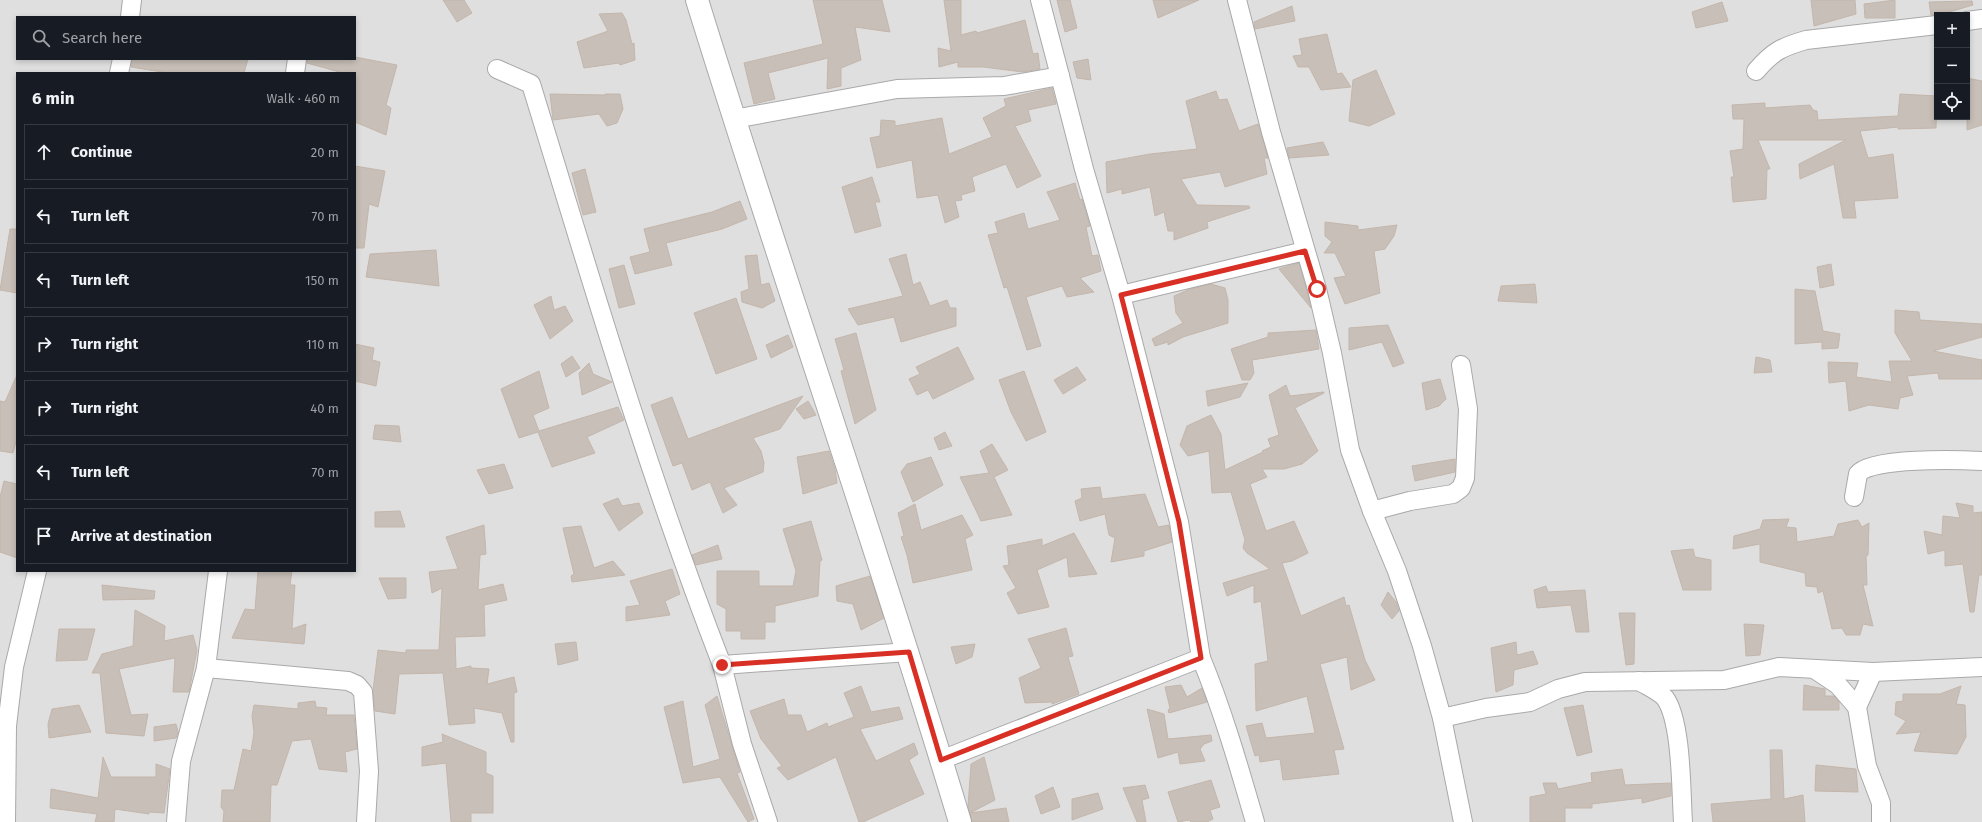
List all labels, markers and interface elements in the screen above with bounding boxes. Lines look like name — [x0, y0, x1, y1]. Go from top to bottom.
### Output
map controls — [1934, 12, 1970, 120]
button: + — [1934, 12, 1970, 48]
search box — [16, 16, 356, 60]
icon: search — [30, 27, 52, 49]
text: Search here — [62, 29, 142, 47]
button: − — [1934, 48, 1970, 84]
button: locate — [1934, 84, 1970, 120]
text: 6 min — [32, 88, 75, 109]
text: Walk · 460 m — [267, 91, 340, 106]
icon: ahead — [33, 141, 55, 163]
text: Continue — [71, 143, 132, 161]
text: 20 m — [311, 145, 339, 160]
icon: left — [33, 205, 55, 227]
text: Turn left — [71, 207, 129, 225]
text: 70 m — [312, 209, 339, 224]
icon: left — [33, 269, 55, 291]
text: Turn left — [71, 271, 129, 289]
text: 150 m — [305, 273, 339, 288]
route start — [1308, 280, 1326, 298]
icon: right — [33, 333, 55, 355]
text: Turn right — [71, 335, 138, 353]
text: 110 m — [306, 337, 339, 352]
icon: right — [33, 397, 55, 419]
text: Turn right — [71, 399, 138, 417]
text: 40 m — [310, 401, 339, 416]
icon: left — [33, 461, 55, 483]
text: Turn left — [71, 463, 129, 481]
text: 70 m — [312, 465, 339, 480]
icon: arrive — [33, 525, 55, 547]
text: Arrive at destination — [71, 527, 212, 545]
route end — [713, 656, 731, 674]

